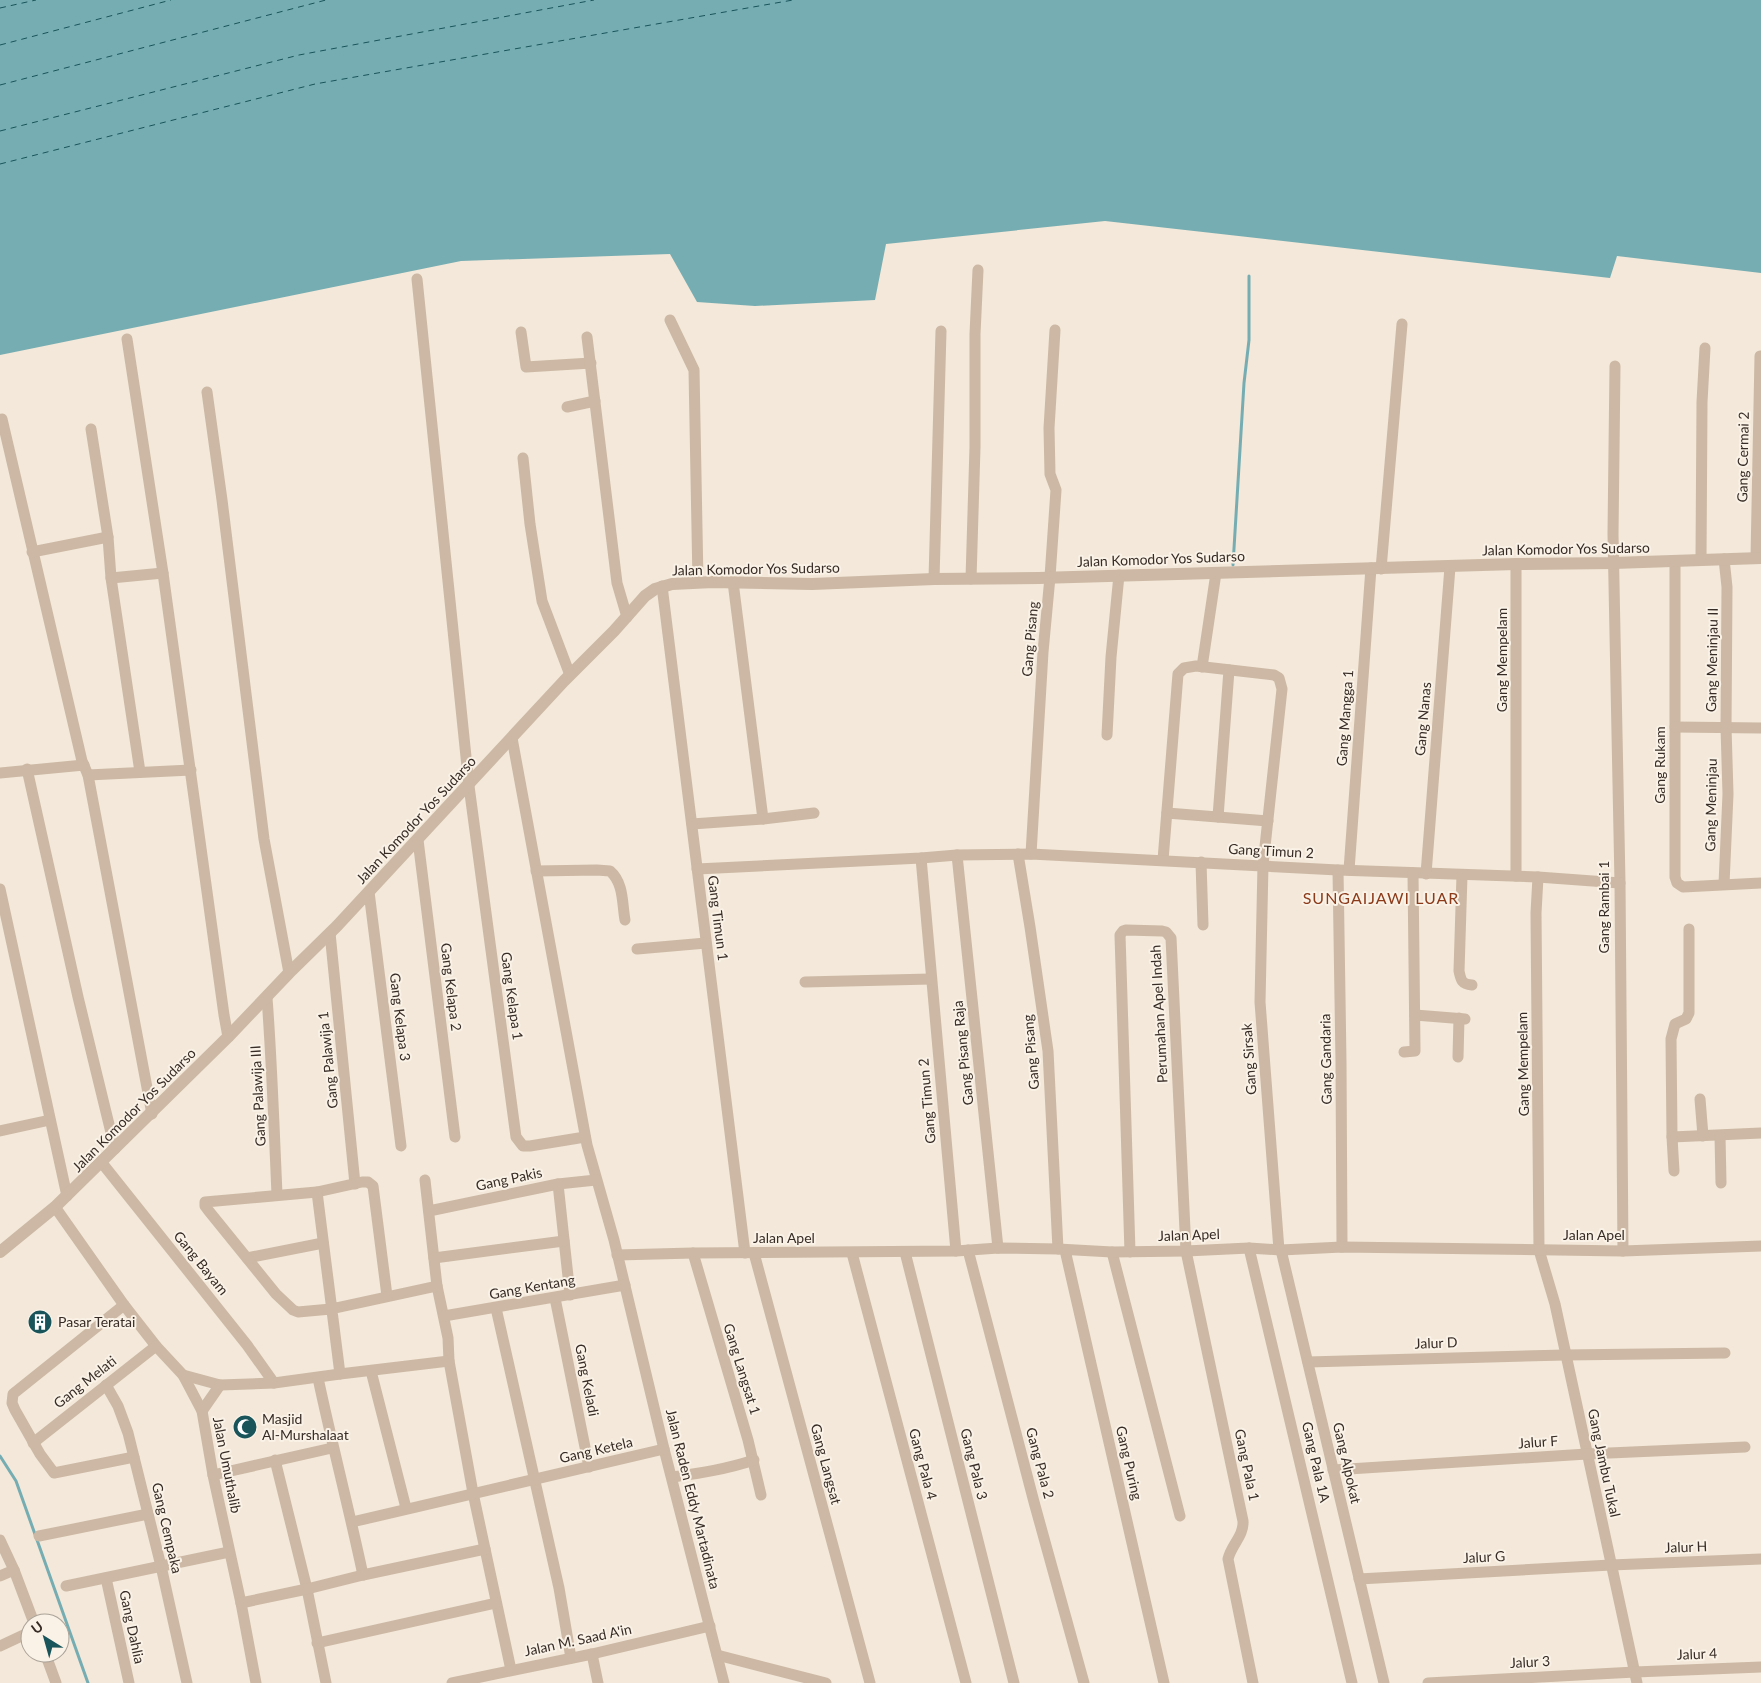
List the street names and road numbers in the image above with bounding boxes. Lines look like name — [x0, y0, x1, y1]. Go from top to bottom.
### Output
street label: Gang Cermai 2 — [1733, 411, 1752, 503]
street label: Jalan Komodor Yos Sudarso — [1482, 539, 1650, 558]
street label: Jalan Komodor Yos Sudarso — [1077, 547, 1245, 570]
street label: Jalan Komodor Yos Sudarso — [672, 559, 840, 578]
street label: Gang Pisang — [1018, 601, 1041, 677]
street label: Gang Mempelam — [1493, 608, 1510, 712]
street label: Gang Meninjau II — [1702, 608, 1721, 712]
street label: Gang Mangga 1 — [1333, 669, 1356, 767]
street label: Gang Nanas — [1411, 681, 1434, 757]
street label: Gang Rukam — [1651, 726, 1668, 804]
street label: Jalan Komodor Yos Sudarso — [352, 752, 479, 887]
street label: Gang Meninjau — [1701, 758, 1720, 852]
street label: Gang Timun 2 — [1228, 840, 1314, 861]
street label: Gang Rambai 1 — [1595, 861, 1612, 953]
street label: Gang Timun 1 — [705, 874, 732, 962]
street label: Gang Kelapa 2 — [438, 942, 465, 1032]
street label: Perumahan Apel Indah — [1146, 945, 1171, 1084]
street label: Gang Kelapa 1 — [498, 951, 527, 1041]
street label: Gang Kelapa 3 — [387, 972, 414, 1062]
street label: Gang Pisang Raja — [949, 1000, 976, 1106]
street label: Gang Palawija 1 — [314, 1011, 341, 1109]
street label: Gang Mempelam — [1513, 1012, 1532, 1116]
street label: Gang Gandaria — [1316, 1013, 1335, 1105]
street label: Gang Pisang — [1019, 1014, 1042, 1090]
street label: Gang Sirsak — [1237, 1022, 1259, 1095]
street label: Jalan Komodor Yos Sudarso — [68, 1044, 199, 1175]
street label: Gang Palawija III — [246, 1045, 269, 1147]
street label: Gang Timun 2 — [914, 1058, 939, 1145]
street label: Gang Pakis — [474, 1163, 544, 1194]
street label: Jalan Apel — [1158, 1225, 1220, 1244]
street label: Jalan Apel — [1563, 1226, 1625, 1243]
street label: Gang Bayam — [171, 1227, 232, 1298]
street label: Jalan Apel — [753, 1229, 815, 1246]
street label: Gang Kentang — [488, 1271, 576, 1302]
street label: Gang Langsat 1 — [721, 1321, 764, 1417]
street label: Jalur D — [1414, 1333, 1458, 1352]
street label: Gang Keladi — [572, 1342, 603, 1418]
street label: Gang Melati — [50, 1352, 119, 1411]
street label: Jalan Raden Eddy Martadinata — [663, 1407, 724, 1591]
street label: Gang Jambu Tukal — [1585, 1407, 1624, 1519]
street label: Jalan Umuthalib — [210, 1415, 245, 1515]
street label: Gang Pala 1A — [1299, 1420, 1334, 1504]
street label: Gang Alpokat — [1330, 1421, 1365, 1505]
street label: Gang Langsat — [808, 1422, 845, 1506]
street label: Gang Puring — [1113, 1424, 1146, 1502]
street label: Gang Pala 2 — [1023, 1425, 1058, 1500]
street label: Gang Pala 4 — [906, 1426, 941, 1501]
street label: Gang Pala 3 — [957, 1426, 992, 1501]
street label: Gang Pala 1 — [1232, 1427, 1263, 1502]
street label: Jalur F — [1517, 1432, 1559, 1451]
street label: Gang Ketela — [558, 1433, 634, 1466]
street label: Gang Cempaka — [149, 1481, 186, 1575]
street label: Jalur H — [1664, 1537, 1708, 1556]
street label: Jalur G — [1462, 1547, 1506, 1566]
street label: Gang Dahlia — [116, 1589, 149, 1665]
street label: Jalan M. Saad A'in — [523, 1620, 633, 1659]
street label: Jalur 4 — [1677, 1644, 1717, 1663]
street label: Jalur 3 — [1509, 1652, 1551, 1671]

